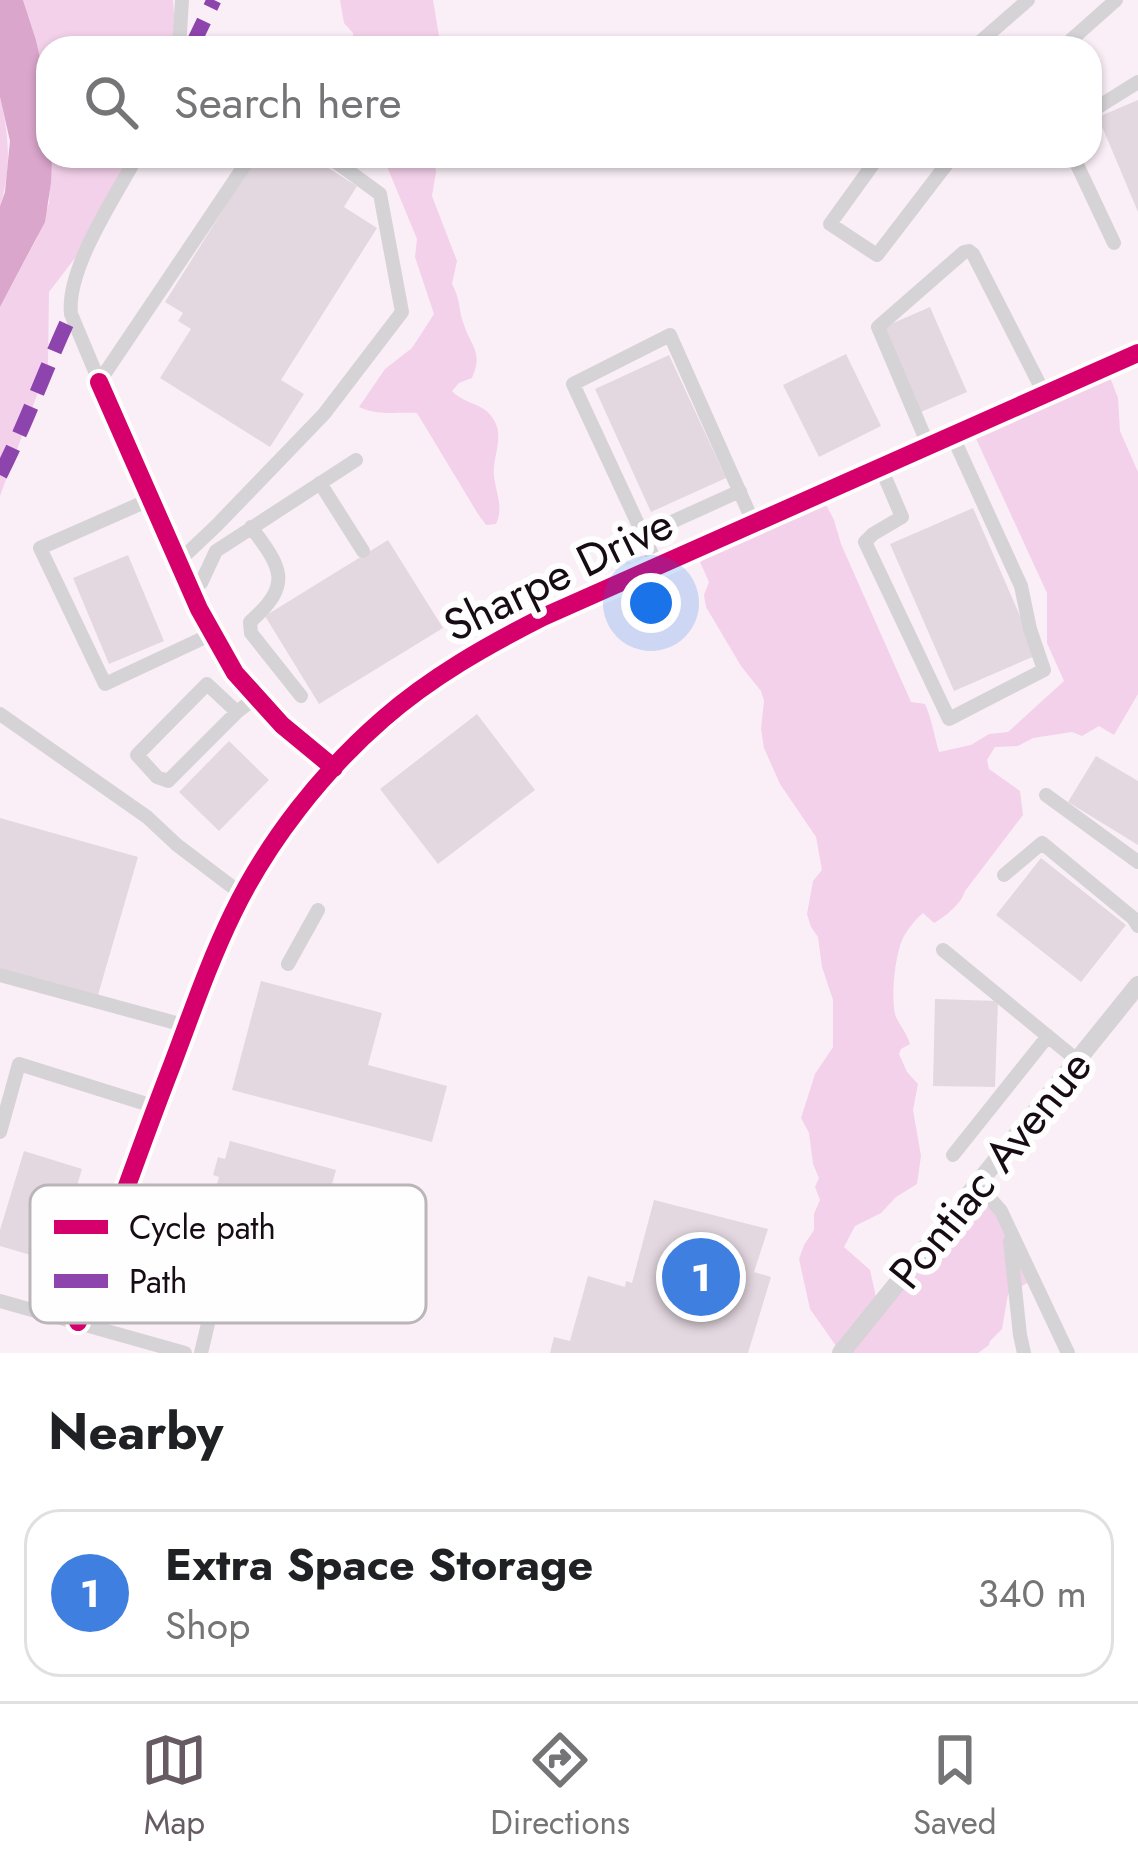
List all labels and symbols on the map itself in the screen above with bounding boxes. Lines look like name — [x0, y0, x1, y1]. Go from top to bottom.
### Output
street label: Sharpe Drive — [433, 491, 684, 658]
your location — [621, 573, 681, 633]
street label: Pontiac Avenue — [874, 1036, 1107, 1303]
legend — [30, 1185, 426, 1323]
text: Cycle path — [129, 1204, 276, 1251]
pin: 1 — [662, 1232, 740, 1322]
text: Path — [129, 1258, 187, 1305]

